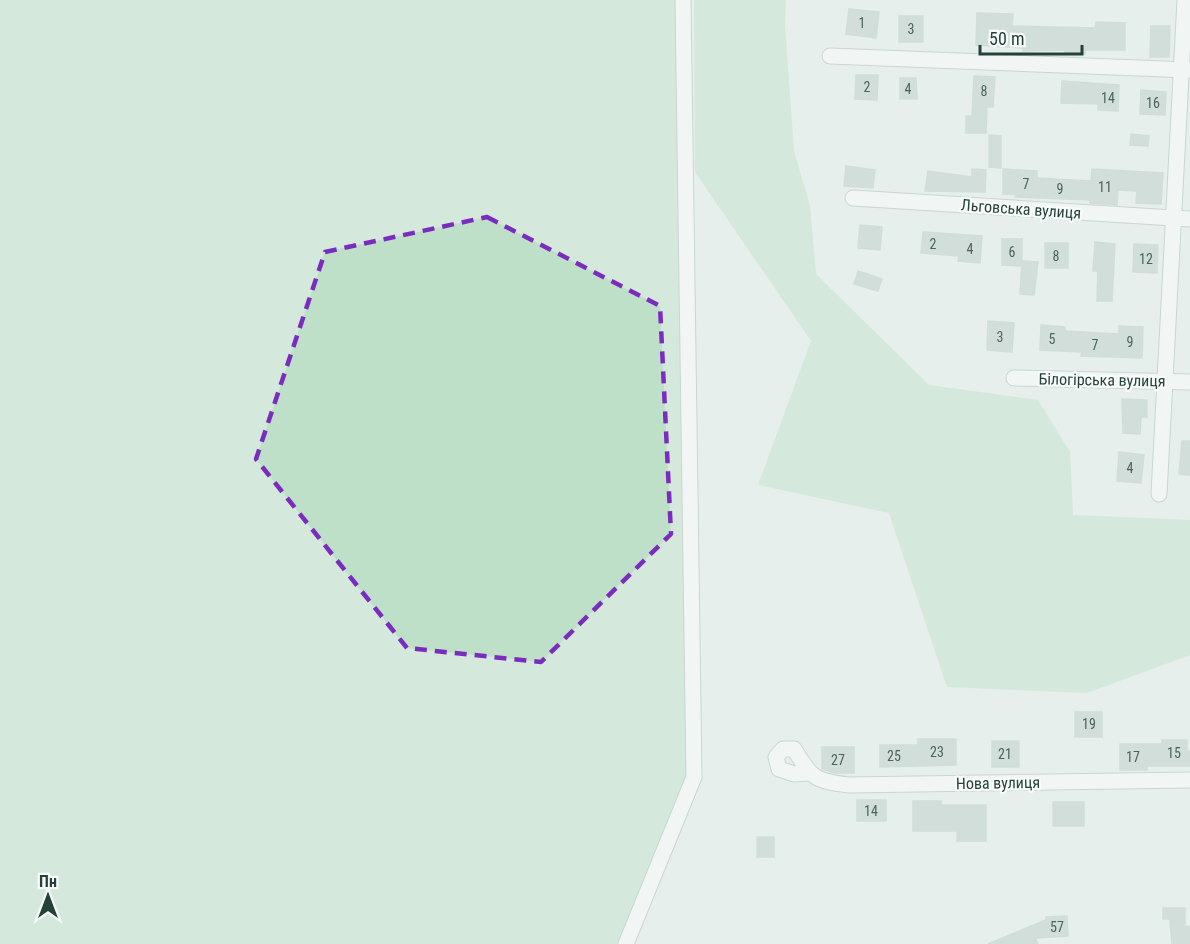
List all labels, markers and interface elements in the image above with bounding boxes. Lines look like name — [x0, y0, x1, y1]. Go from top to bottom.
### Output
house number: 1 — [859, 15, 865, 31]
scale bar — [980, 18, 1082, 56]
house number: 3 — [908, 21, 914, 37]
text: 50 m — [989, 28, 1024, 49]
house number: 2 — [864, 79, 871, 95]
house number: 4 — [905, 81, 912, 97]
house number: 8 — [981, 83, 988, 99]
house number: 14 — [1101, 90, 1115, 106]
house number: 16 — [1146, 95, 1160, 111]
house number: 7 — [1023, 176, 1030, 192]
house number: 11 — [1098, 179, 1112, 195]
house number: 9 — [1057, 181, 1063, 197]
street label: Льговська вулиця — [960, 195, 1082, 223]
house number: 2 — [930, 236, 937, 252]
house number: 4 — [967, 241, 974, 257]
house number: 6 — [1009, 244, 1016, 260]
house number: 8 — [1053, 248, 1060, 264]
house number: 12 — [1139, 251, 1153, 267]
house number: 3 — [997, 329, 1003, 345]
house number: 5 — [1049, 331, 1056, 347]
house number: 9 — [1127, 334, 1133, 350]
house number: 7 — [1092, 337, 1099, 353]
street label: Білогірська вулиця — [1038, 369, 1166, 391]
house number: 4 — [1127, 460, 1134, 476]
house number: 19 — [1082, 716, 1096, 732]
house number: 23 — [930, 744, 944, 760]
house number: 15 — [1167, 745, 1181, 761]
house number: 21 — [998, 746, 1012, 762]
house number: 25 — [887, 748, 901, 764]
house number: 17 — [1126, 749, 1140, 765]
house number: 27 — [831, 752, 845, 768]
street label: Нова вулиця — [956, 773, 1040, 793]
house number: 14 — [864, 803, 878, 819]
north arrow — [18, 866, 78, 926]
text: Пн — [39, 872, 57, 891]
house number: 57 — [1050, 919, 1064, 935]

